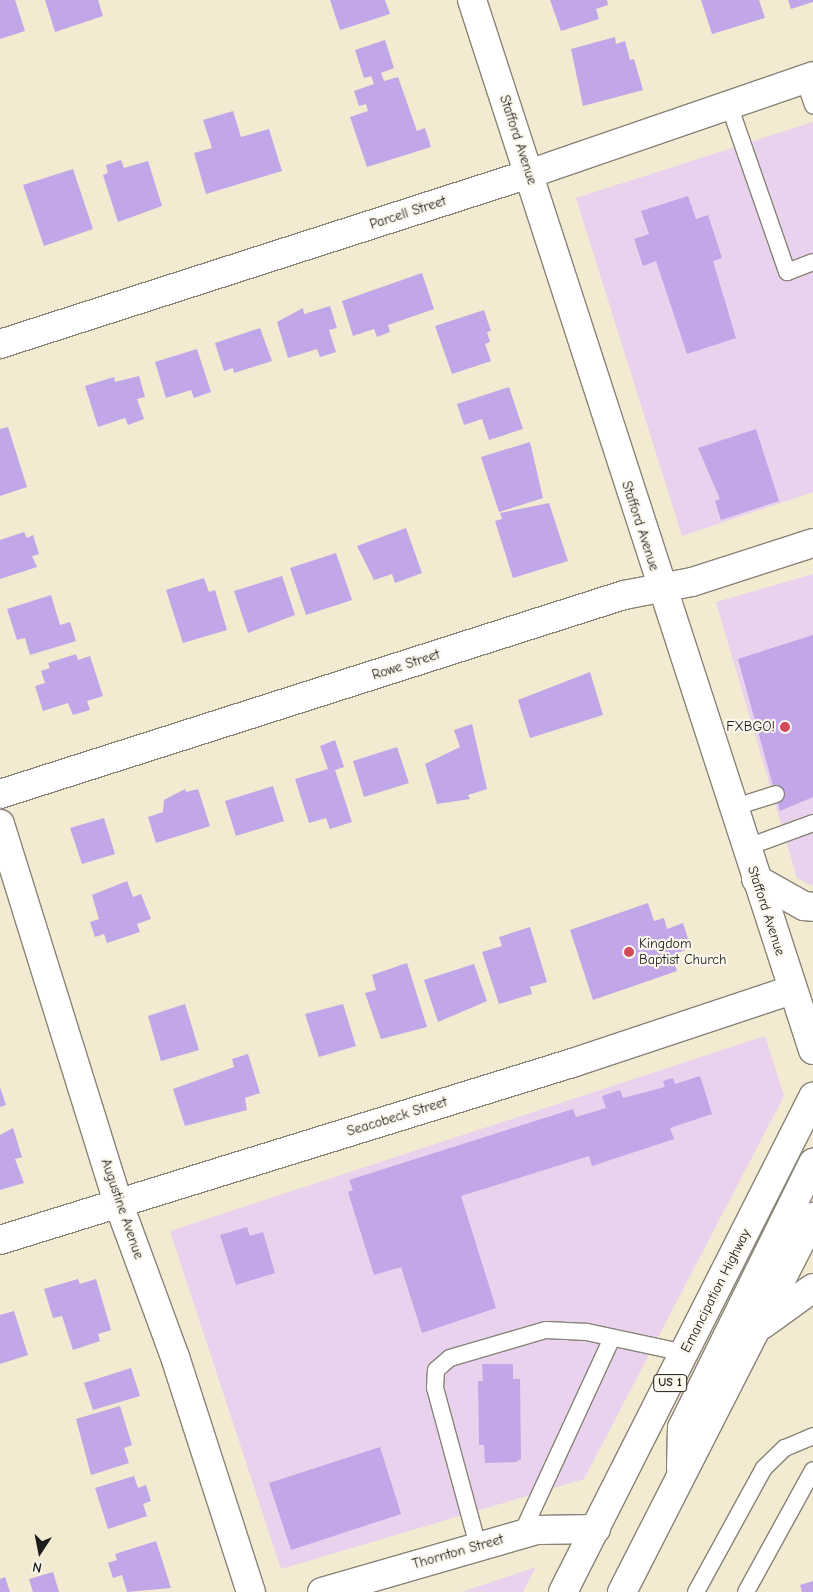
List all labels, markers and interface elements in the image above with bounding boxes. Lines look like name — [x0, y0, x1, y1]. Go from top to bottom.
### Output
street label: Stafford Avenue — [496, 93, 540, 187]
street label: Parcell Street — [368, 193, 448, 233]
street label: Stafford Avenue — [618, 479, 662, 573]
street label: Rowe Street — [370, 646, 442, 684]
place label: FXBGO! — [726, 719, 775, 735]
marker: FXBGO! — [779, 721, 791, 733]
street label: Stafford Avenue — [744, 864, 788, 958]
place label: Kingdom Baptist Church — [639, 936, 727, 969]
marker: Kingdom Baptist Church — [623, 946, 635, 958]
street label: Seacobeck Street — [345, 1094, 449, 1140]
street label: Augustine Avenue — [97, 1157, 147, 1261]
street label: Emancipation Highway — [678, 1226, 754, 1356]
road number: US 1 — [652, 1374, 688, 1392]
north arrow — [15, 1527, 65, 1577]
street label: Thornton Street — [411, 1531, 505, 1573]
text: N — [31, 1558, 43, 1576]

